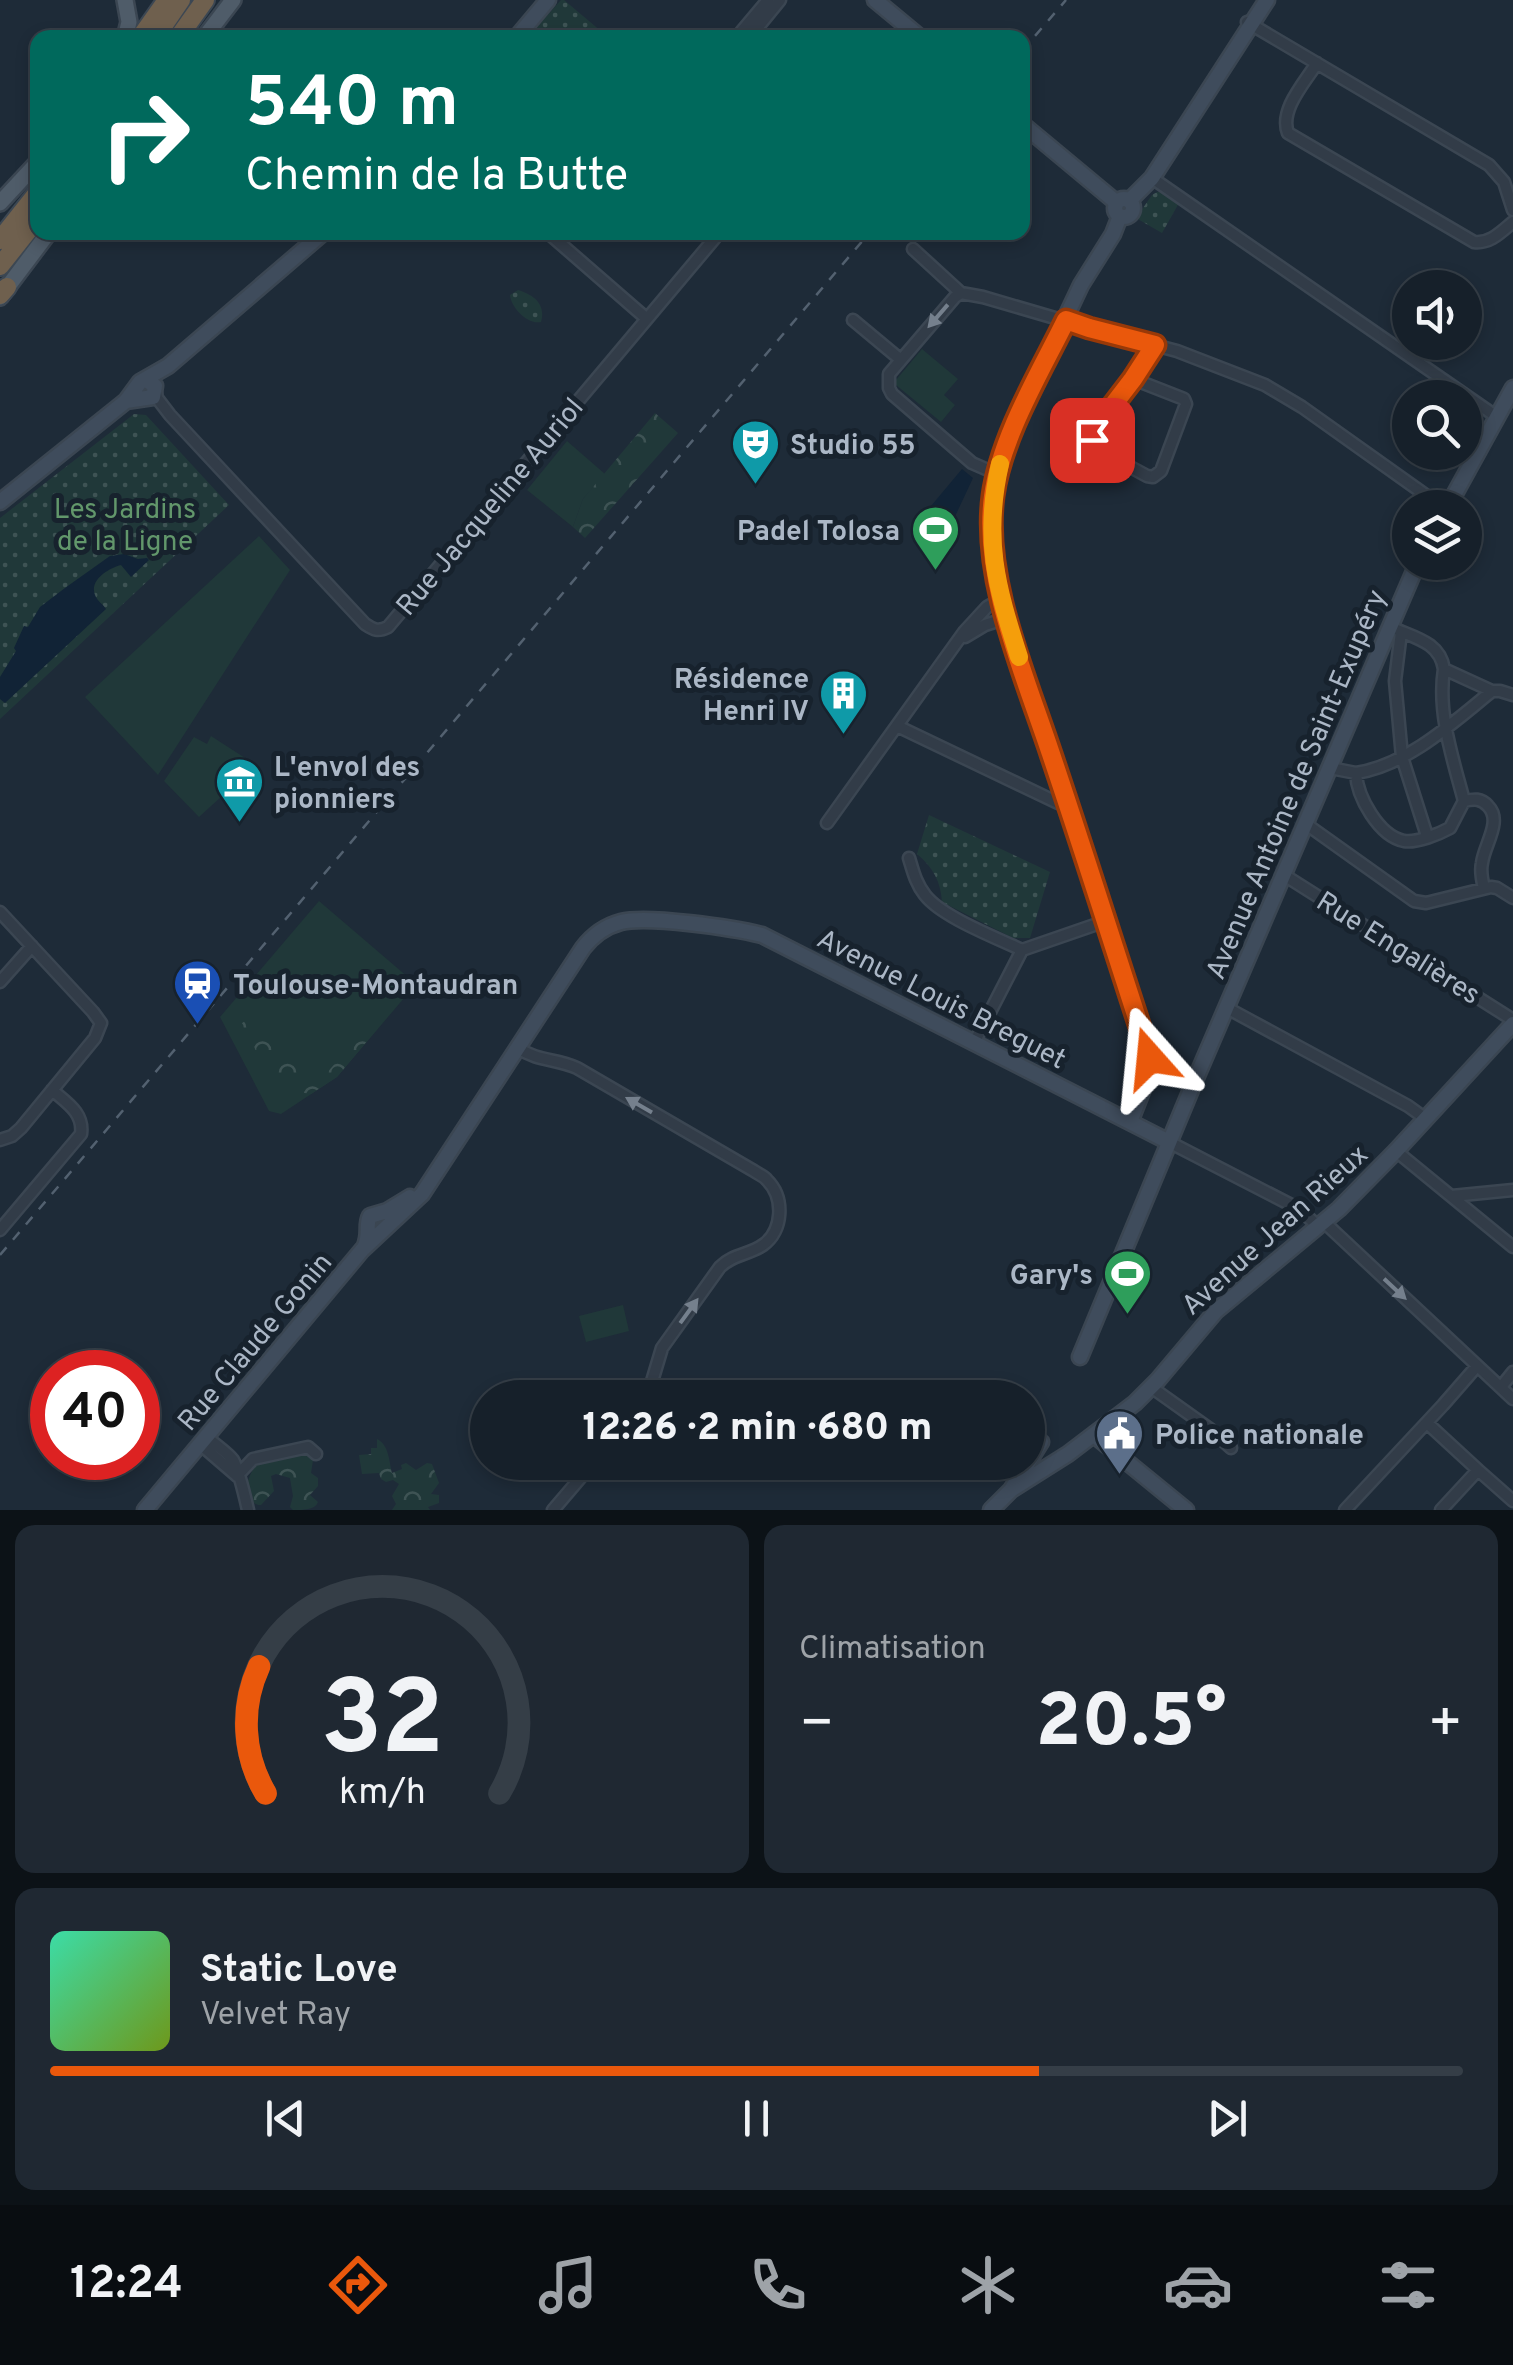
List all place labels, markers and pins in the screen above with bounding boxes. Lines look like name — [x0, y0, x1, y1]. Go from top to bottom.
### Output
pin — [1050, 398, 1135, 483]
theatre icon: Studio 55 — [729, 418, 781, 486]
place label: Studio 55 — [790, 429, 916, 465]
sports icon: Padel Tolosa — [909, 504, 961, 572]
place label: Padel Tolosa — [737, 515, 900, 551]
place label: Résidence Henri IV — [674, 663, 809, 731]
building icon: Résidence Henri IV — [818, 668, 870, 736]
place label: L'envol des pionniers — [274, 751, 420, 819]
museum icon: L'envol des pionniers — [213, 756, 265, 824]
station icon: Toulouse-Montaudran — [172, 958, 224, 1026]
place label: Toulouse-Montaudran — [233, 969, 518, 1005]
sports icon: Gary's — [1102, 1248, 1154, 1316]
place label: Gary's — [1010, 1259, 1093, 1295]
public building icon: Police nationale — [1094, 1408, 1146, 1476]
place label: Police nationale — [1155, 1419, 1364, 1455]

